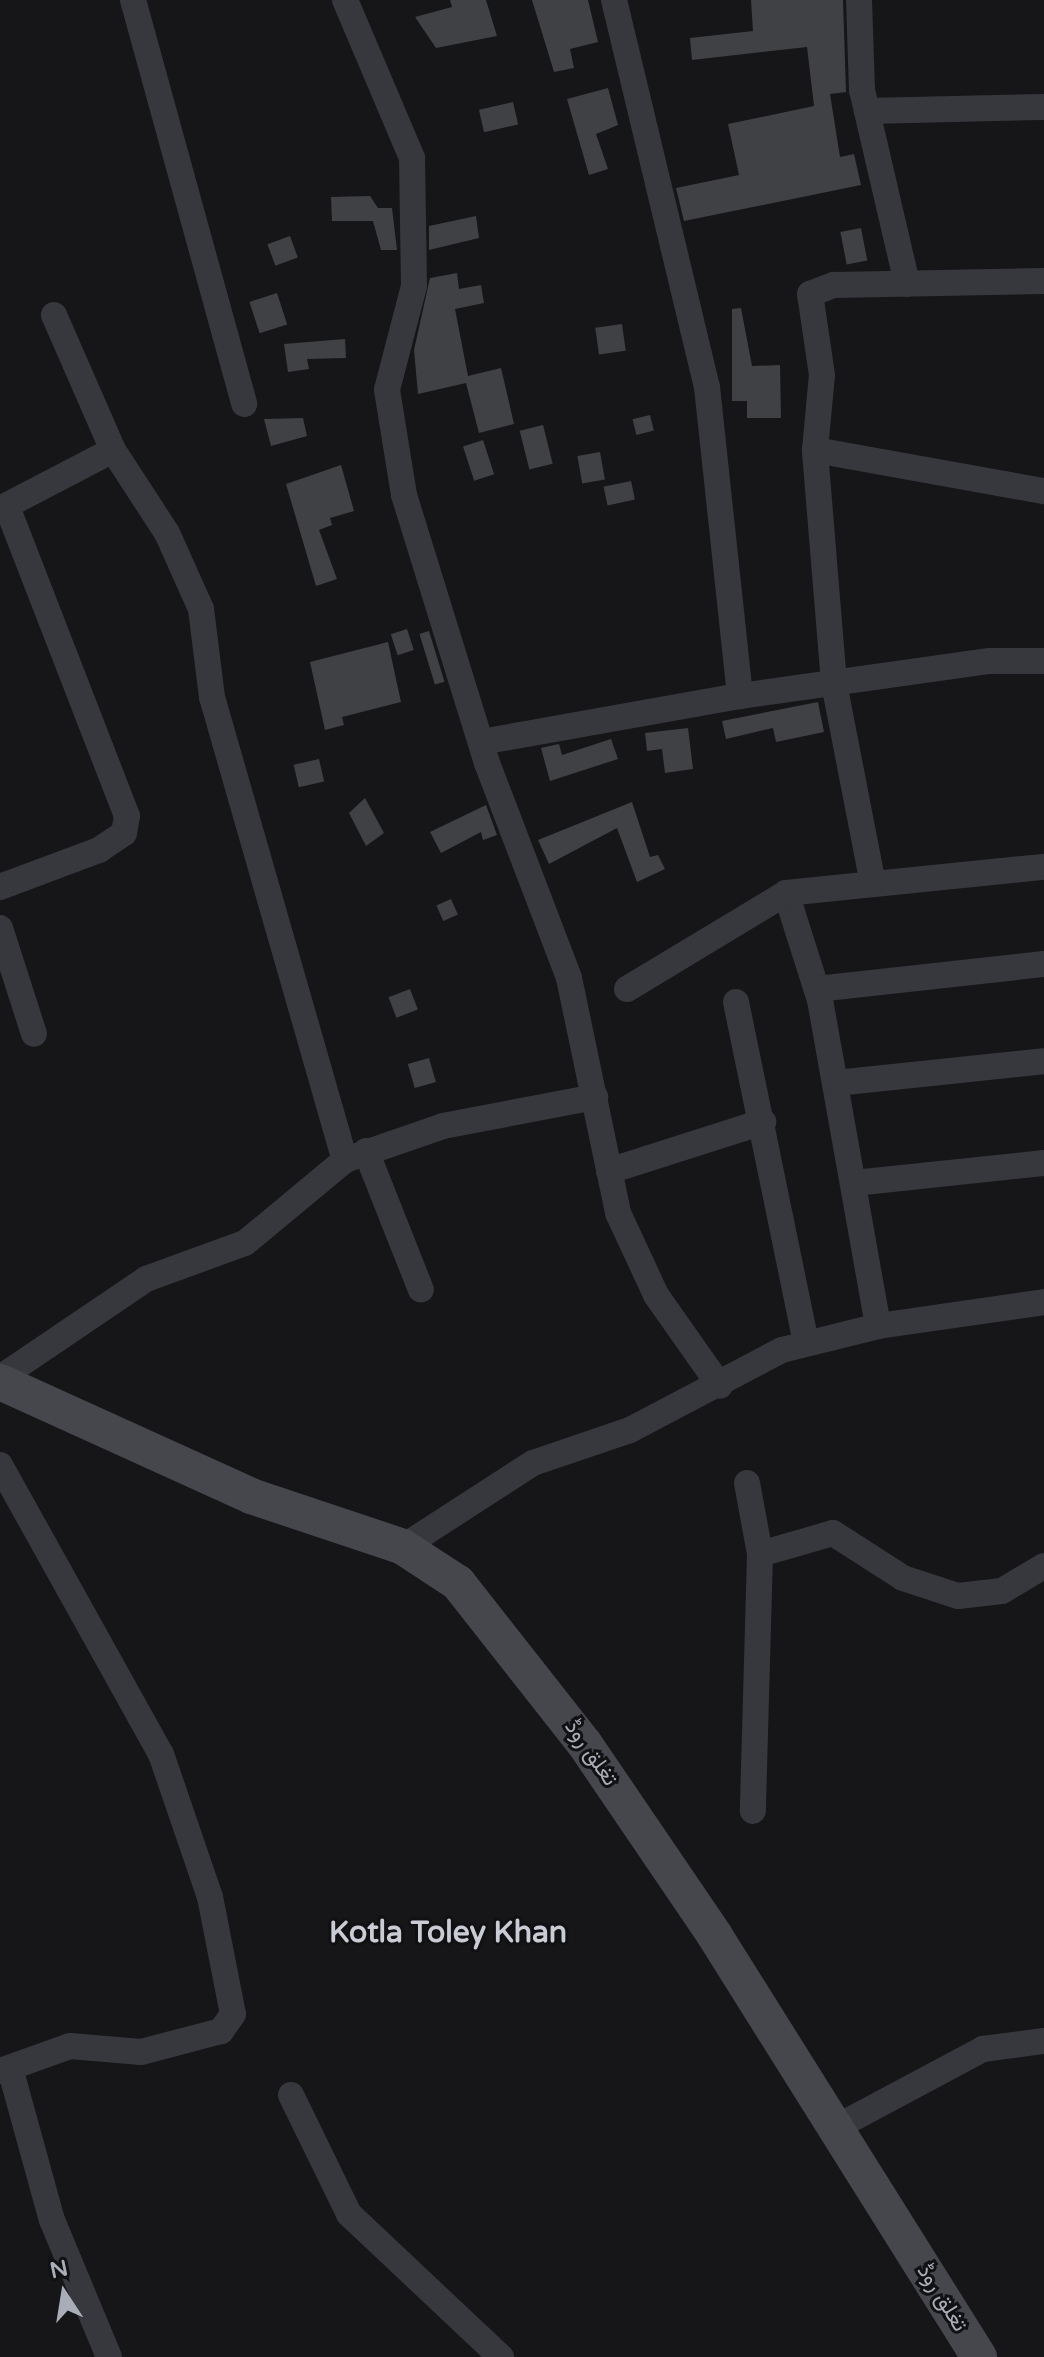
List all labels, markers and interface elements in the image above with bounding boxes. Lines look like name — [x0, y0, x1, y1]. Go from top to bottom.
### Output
street label: تغلق روڈ — [559, 1715, 623, 1791]
district label: Kotla Toley Khan — [329, 1915, 567, 1951]
north arrow — [24, 2253, 104, 2333]
text: N — [48, 2255, 70, 2284]
street label: تغلق روڈ — [911, 2259, 973, 2337]

